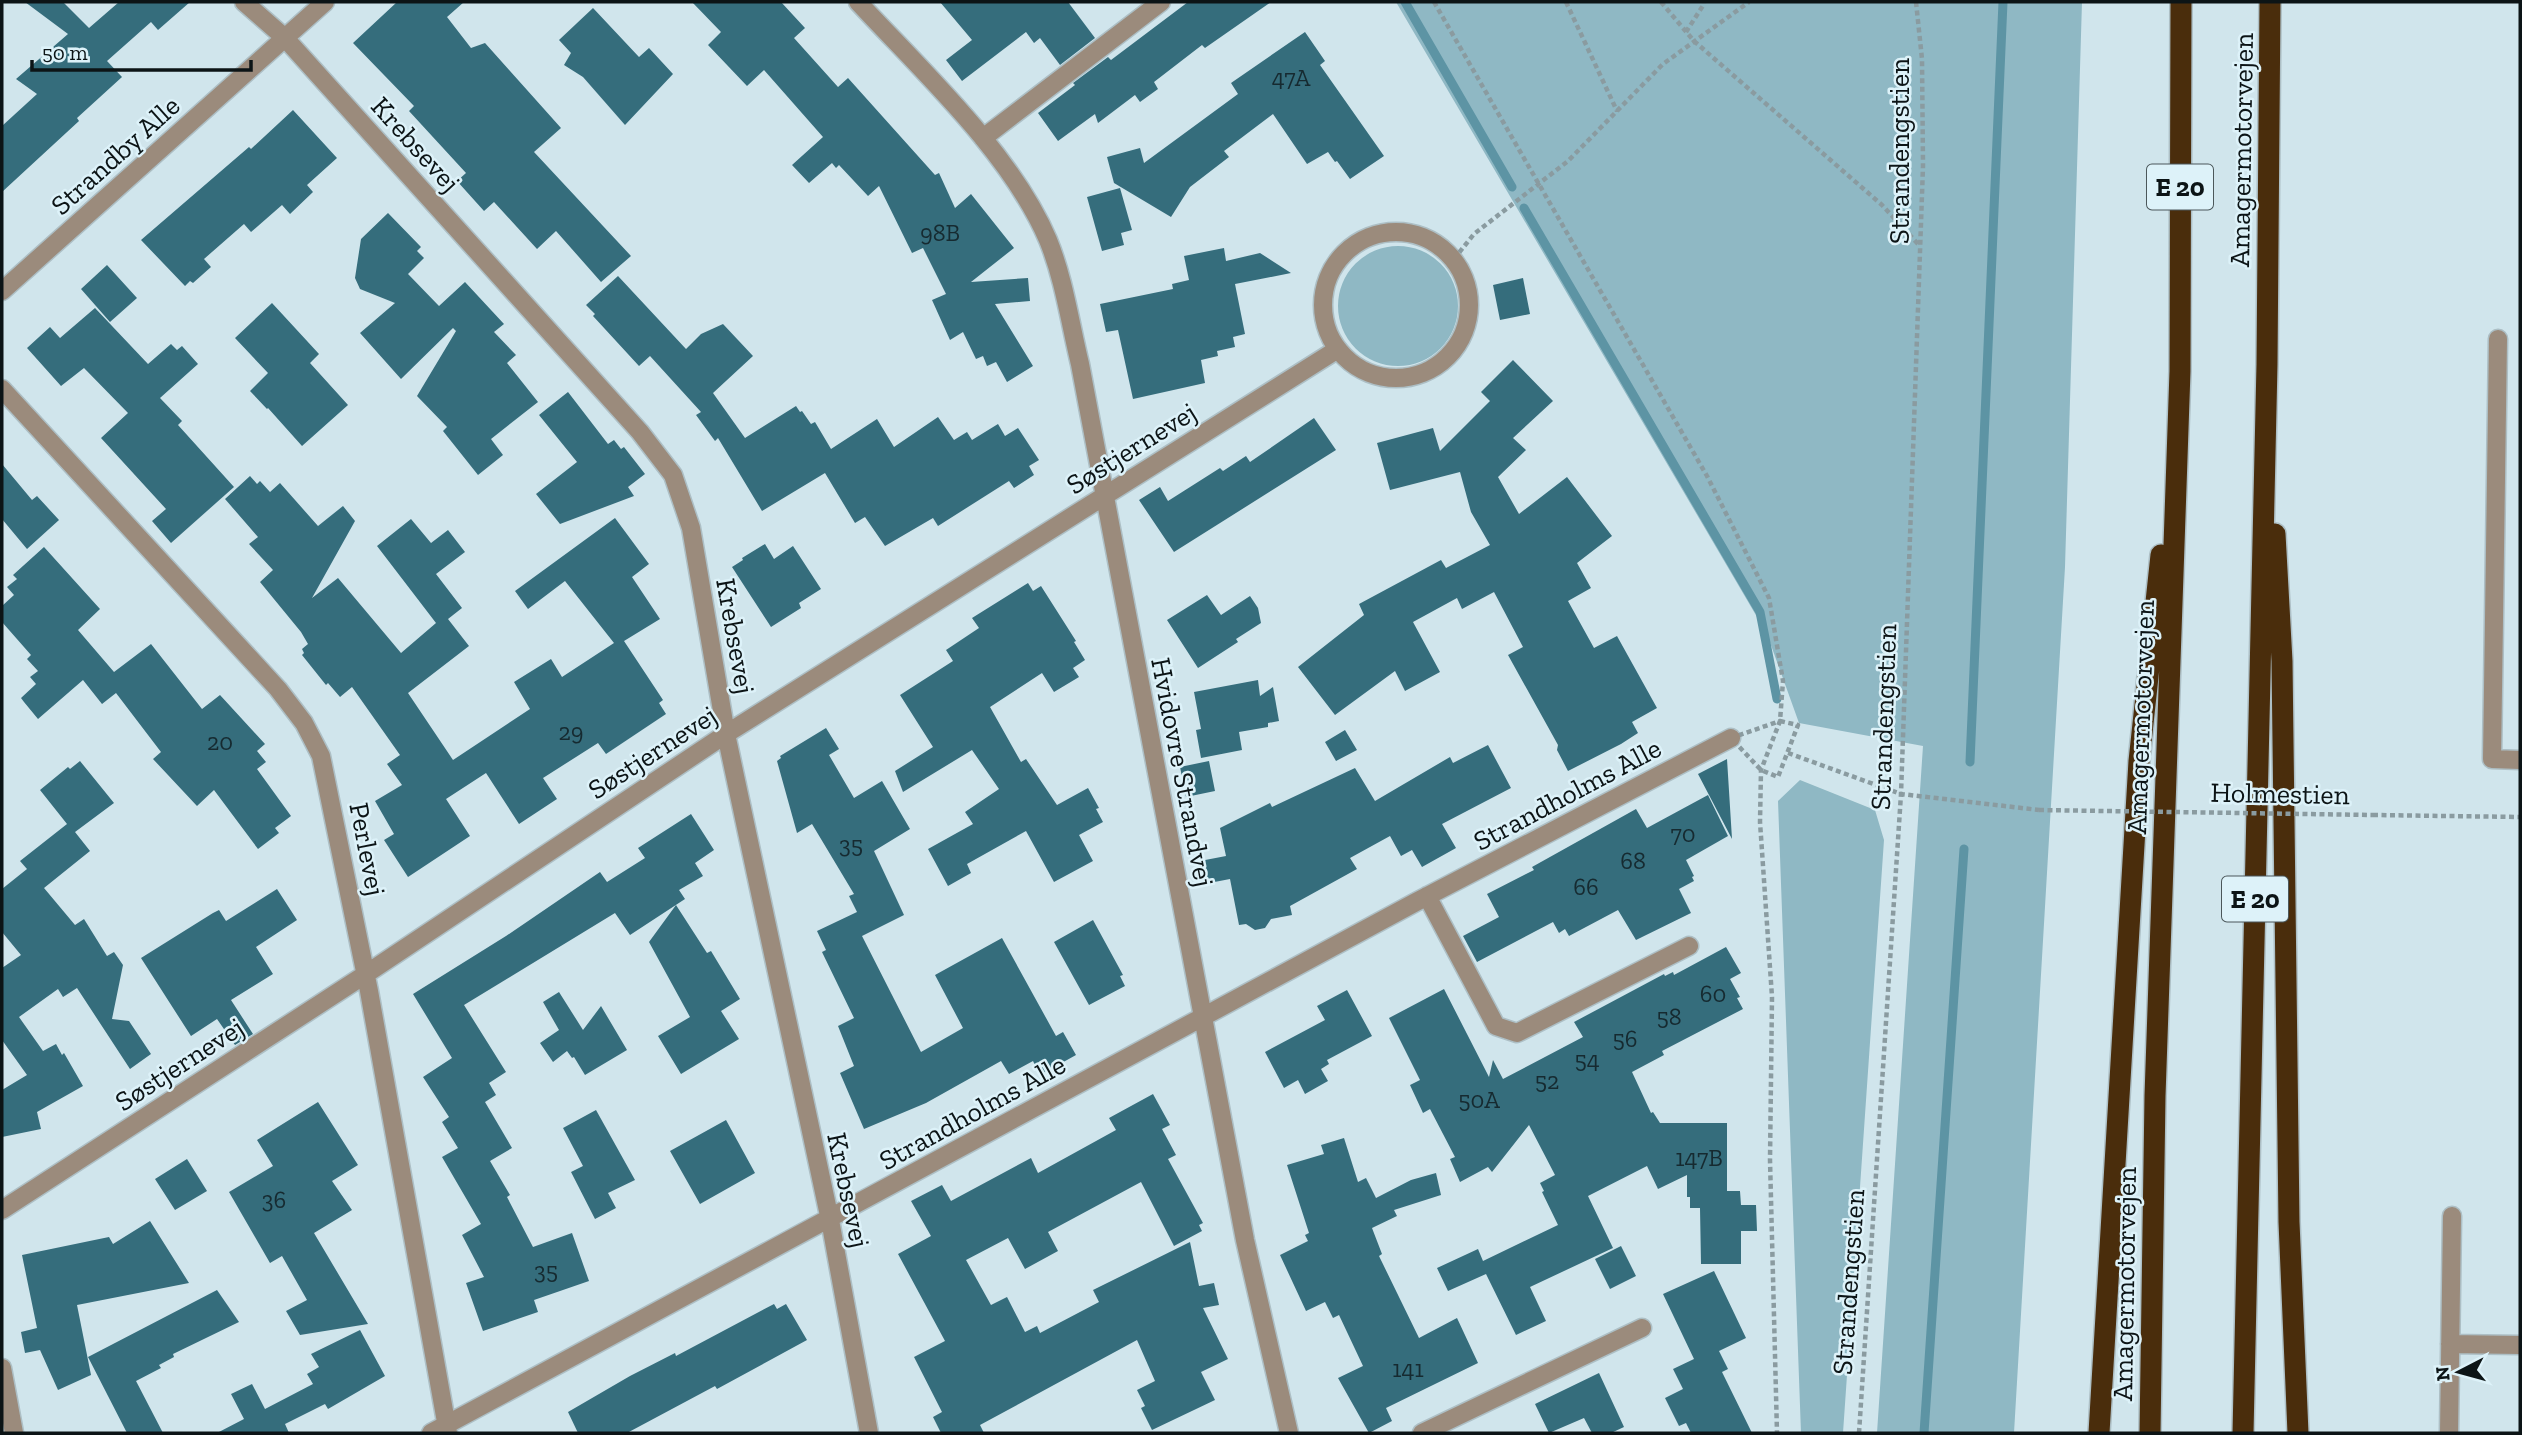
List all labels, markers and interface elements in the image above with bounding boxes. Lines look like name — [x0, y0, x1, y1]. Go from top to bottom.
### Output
scale bar — [32, 28, 250, 72]
street label: Amagermotorvejen — [2223, 33, 2260, 267]
text: 50 m — [42, 40, 88, 65]
street label: Strandengstien — [1883, 58, 1916, 244]
house number: 47A — [1272, 63, 1311, 92]
street label: Strandby Alle — [44, 89, 187, 222]
street label: Krebsevej — [364, 90, 467, 199]
road number: E 20 — [2147, 164, 2213, 210]
house number: 98B — [920, 218, 960, 247]
street label: Søstjernevej — [1060, 396, 1202, 501]
street label: Krebsevej — [709, 576, 762, 696]
street label: Amagermotorvejen — [2120, 599, 2161, 835]
street label: Strandengstien — [1864, 623, 1903, 811]
street label: Hvidovre Strandvej — [1144, 655, 1221, 890]
street label: Søstjernevej — [582, 699, 723, 806]
house number: 29 — [558, 717, 584, 746]
house number: 20 — [207, 727, 233, 756]
street label: Strandholms Alle — [1468, 731, 1667, 858]
street label: Holmestien — [2210, 776, 2350, 811]
street label: Perlevej — [342, 800, 393, 899]
house number: 70 — [1670, 819, 1696, 848]
house number: 35 — [839, 830, 863, 859]
house number: 68 — [1620, 846, 1646, 875]
house number: 66 — [1573, 872, 1599, 901]
road number: E 20 — [2222, 876, 2288, 922]
house number: 60 — [1700, 979, 1726, 1008]
house number: 58 — [1656, 1002, 1682, 1031]
street label: Søstjernevej — [109, 1011, 250, 1118]
house number: 56 — [1612, 1024, 1638, 1053]
house number: 54 — [1574, 1045, 1600, 1074]
street label: Strandholms Alle — [873, 1048, 1071, 1177]
house number: 52 — [1535, 1066, 1559, 1095]
house number: 50A — [1458, 1085, 1500, 1114]
street label: Krebsevej — [820, 1130, 877, 1251]
house number: 147B — [1675, 1143, 1723, 1172]
street label: Amagermotorvejen — [2106, 1167, 2143, 1401]
house number: 36 — [262, 1185, 286, 1214]
street label: Strandengstien — [1826, 1188, 1871, 1376]
house number: 35 — [534, 1256, 558, 1285]
north arrow — [2424, 1337, 2494, 1407]
house number: 141 — [1392, 1354, 1424, 1383]
text: N — [2430, 1365, 2455, 1382]

